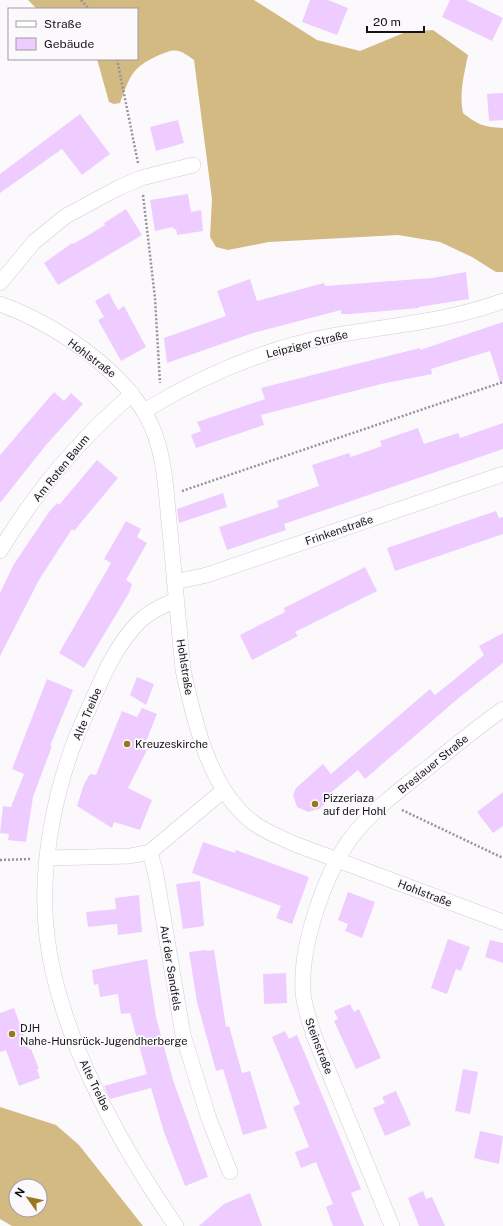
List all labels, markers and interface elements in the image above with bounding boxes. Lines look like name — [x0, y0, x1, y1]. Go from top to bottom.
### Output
legend — [8, 8, 138, 60]
scale bar — [367, 8, 424, 34]
text: 20 m — [373, 15, 401, 29]
text: Straße — [44, 17, 82, 31]
text: Gebäude — [44, 37, 94, 51]
street label: Leipziger Straße — [265, 328, 349, 360]
street label: Hohlstraße — [66, 336, 118, 380]
street label: Am Roten Baum — [31, 432, 91, 504]
street label: Frinkenstraße — [303, 513, 375, 547]
street label: Hohlstraße — [175, 638, 195, 696]
street label: Alte Treibe — [71, 686, 103, 742]
street label: Breslauer Straße — [396, 732, 470, 796]
place label: Kreuzeskirche — [135, 738, 208, 750]
marker: Kreuzeskirche — [122, 739, 132, 749]
place label: Pizzeriaza auf der Hohl — [323, 792, 386, 817]
marker: Pizzeriaza auf der Hohl — [310, 799, 320, 809]
street label: Hohlstraße — [396, 877, 454, 909]
street label: Auf der Sandfels — [158, 924, 184, 1012]
street label: Steinstraße — [303, 1016, 335, 1076]
place label: DJH Nahe-Hunsrück-Jugendherberge — [20, 1022, 187, 1047]
marker: DJH Nahe-Hunsrück-Jugendherberge — [7, 1029, 17, 1039]
street label: Alte Treibe — [77, 1057, 113, 1113]
north arrow — [8, 1178, 48, 1218]
text: N — [12, 1186, 27, 1199]

